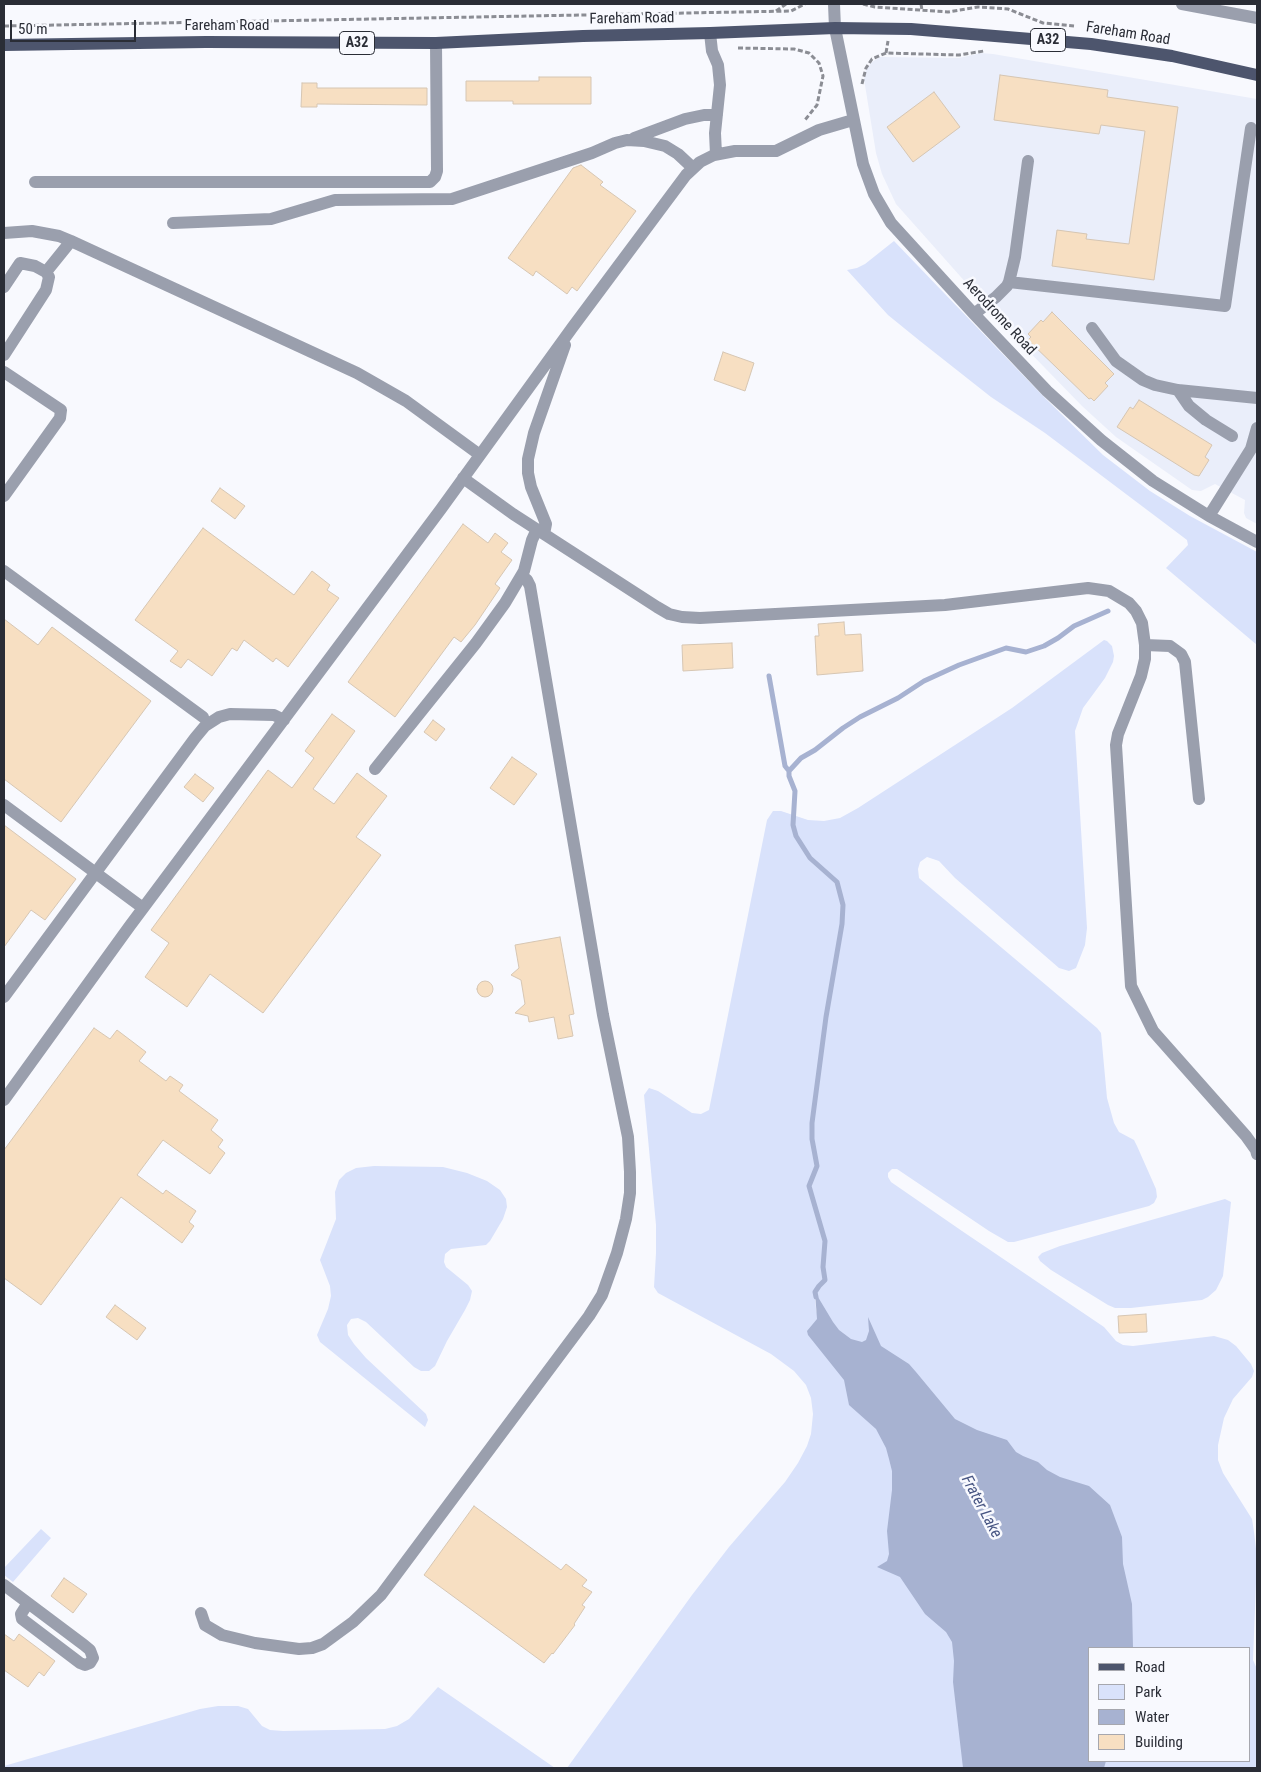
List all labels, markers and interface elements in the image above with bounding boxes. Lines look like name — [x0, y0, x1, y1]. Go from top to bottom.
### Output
street label: Fareham Road — [589, 9, 675, 29]
scale bar — [12, 10, 139, 42]
street label: Fareham Road — [185, 17, 269, 35]
street label: Fareham Road — [1085, 18, 1171, 50]
text: 50 m — [18, 20, 48, 38]
road number: A32 — [1030, 28, 1066, 52]
road number: A32 — [340, 32, 374, 54]
street label: Aerodrome Road — [959, 275, 1039, 359]
water label: Frater Lake — [956, 1472, 1006, 1542]
legend — [1088, 1647, 1251, 1762]
text: Road — [1135, 1658, 1165, 1676]
text: Park — [1135, 1683, 1162, 1701]
text: Water — [1135, 1708, 1169, 1726]
text: Building — [1135, 1733, 1183, 1751]

